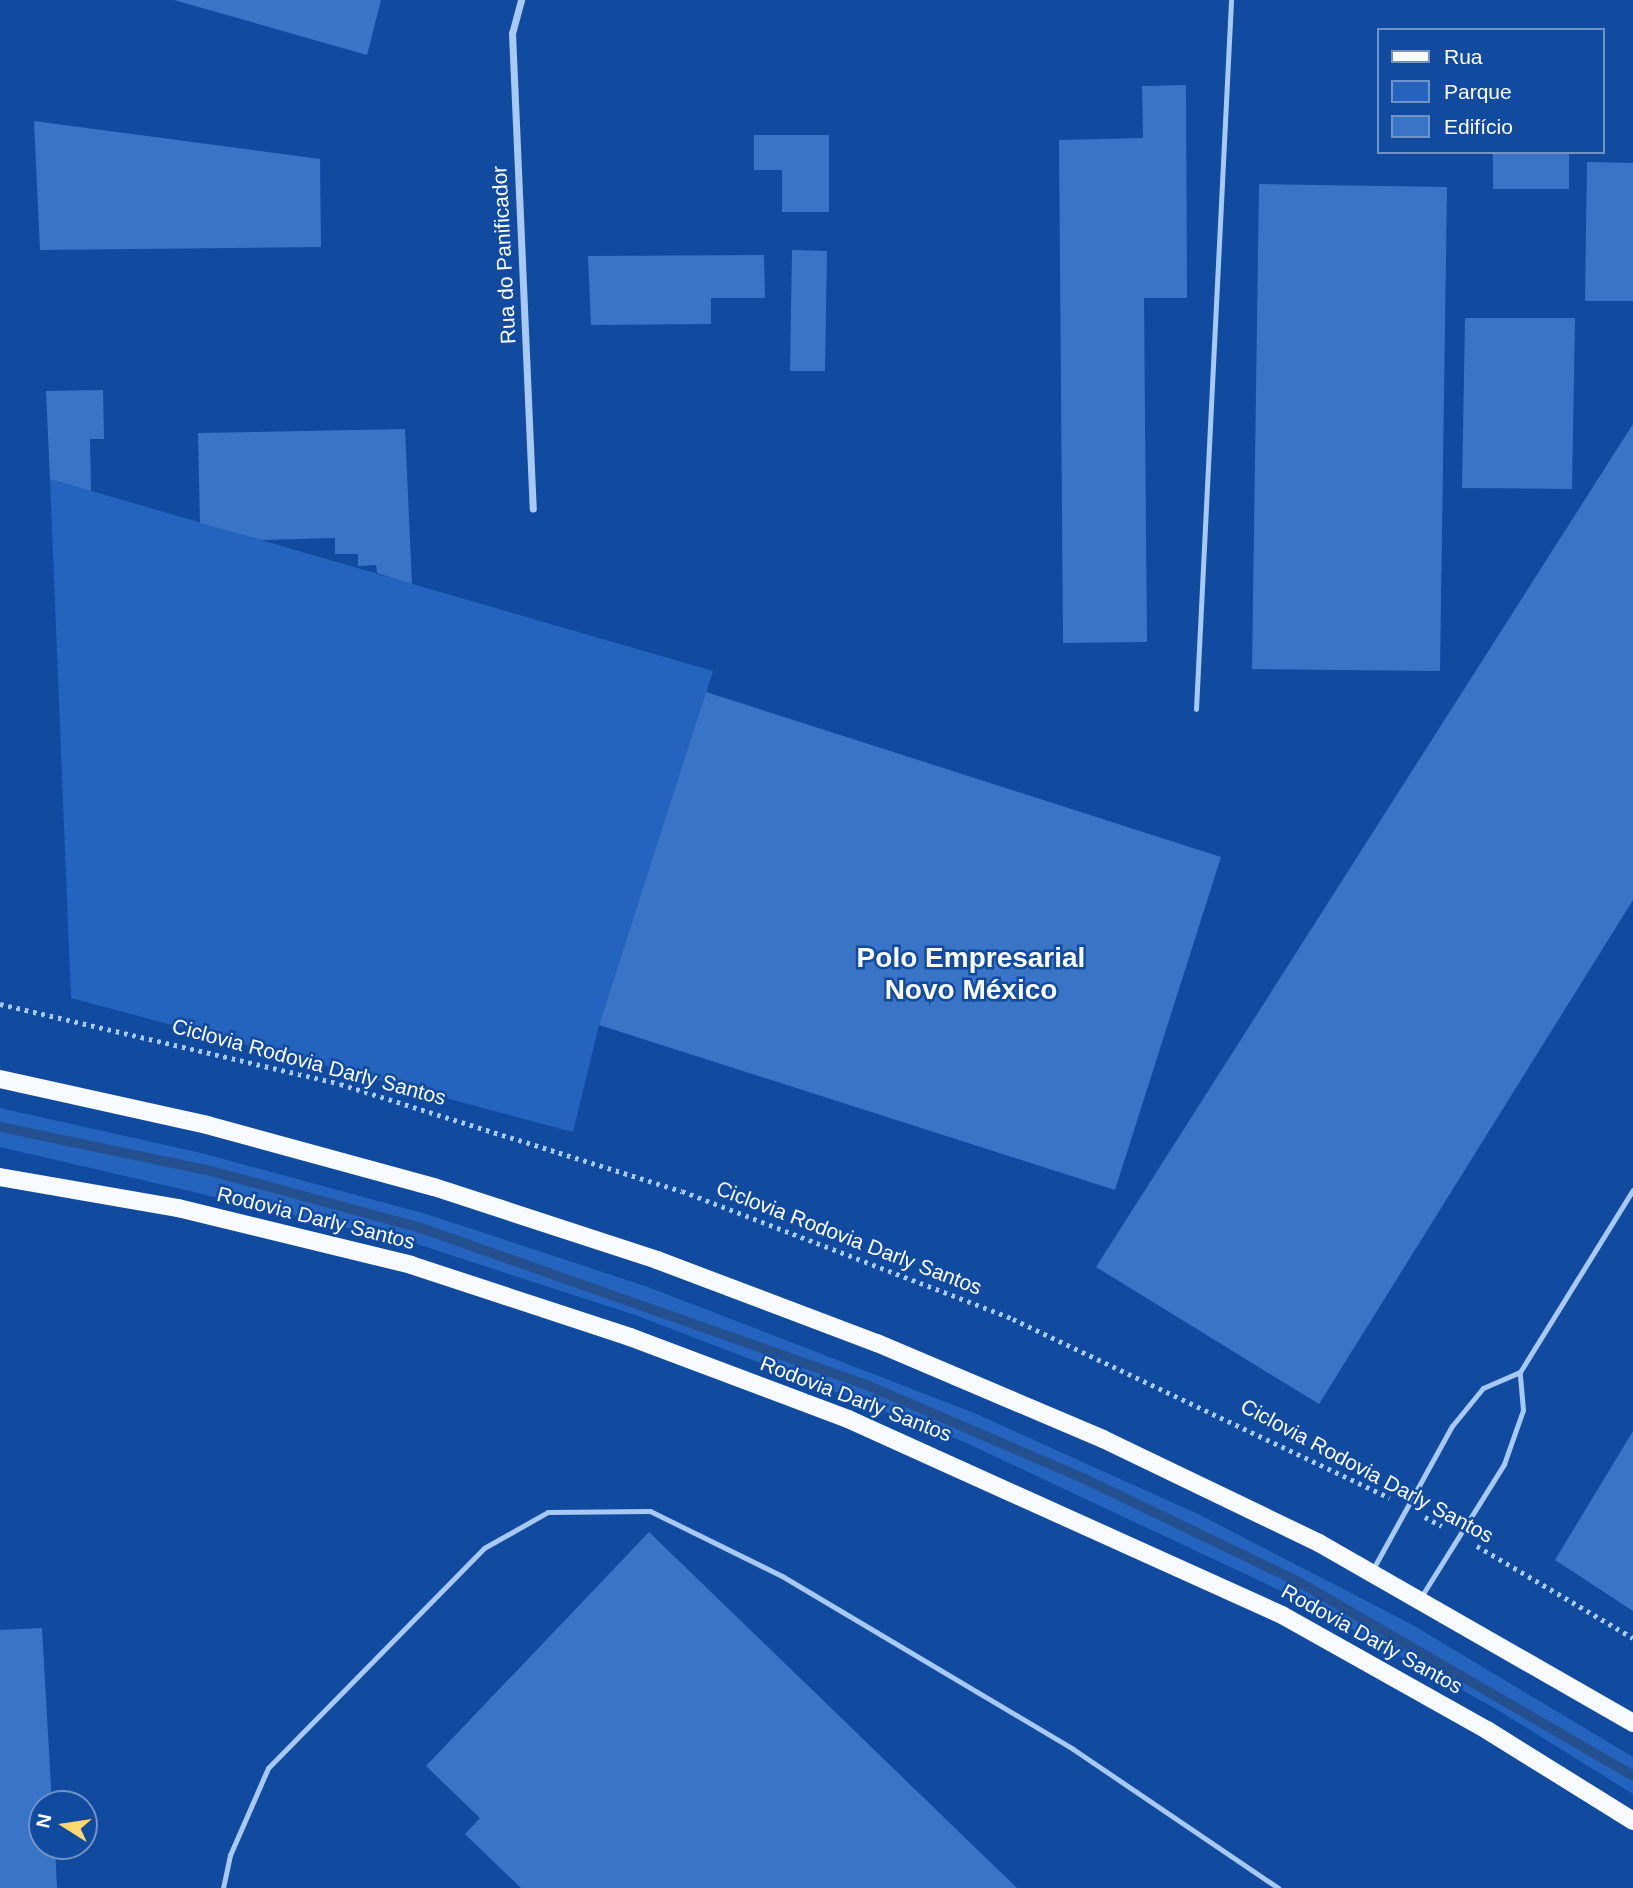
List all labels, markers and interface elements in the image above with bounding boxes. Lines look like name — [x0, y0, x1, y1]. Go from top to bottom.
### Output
legend — [1378, 28, 1605, 154]
text: Rua — [1444, 45, 1483, 68]
text: Parque — [1444, 80, 1512, 103]
text: Edifício — [1444, 115, 1513, 138]
street label: Rua do Panificador — [487, 165, 521, 345]
district label: Polo Empresarial Novo México — [857, 941, 1085, 1007]
street label: Ciclovia Rodovia Darly Santos — [169, 1013, 449, 1111]
street label: Ciclovia Rodovia Darly Santos — [713, 1176, 985, 1300]
street label: Rodovia Darly Santos — [214, 1181, 418, 1255]
street label: Rodovia Darly Santos — [757, 1351, 955, 1447]
street label: Ciclovia Rodovia Darly Santos — [1236, 1394, 1498, 1548]
street label: Rodovia Darly Santos — [1277, 1579, 1467, 1699]
north arrow — [28, 1790, 98, 1860]
text: N — [32, 1812, 56, 1830]

